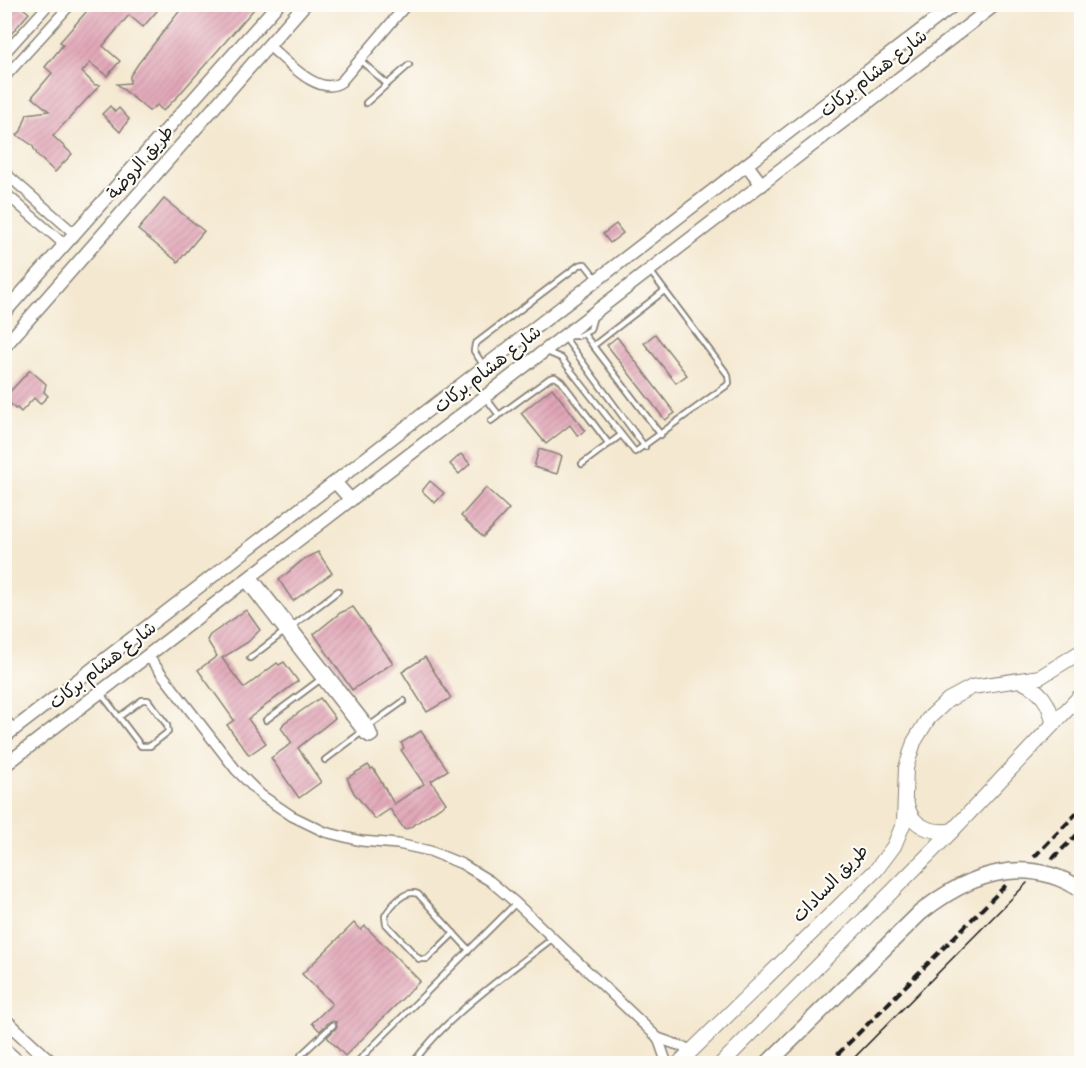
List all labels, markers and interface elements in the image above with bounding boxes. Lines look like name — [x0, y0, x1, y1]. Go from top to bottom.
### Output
street label: شارع هشام بركات — [816, 25, 934, 125]
street label: طريق الروضة — [103, 121, 181, 207]
street label: شارع هشام بركات — [430, 321, 548, 421]
street label: شارع هشام بركات — [45, 617, 163, 717]
street label: طريق السادات — [788, 840, 876, 930]

